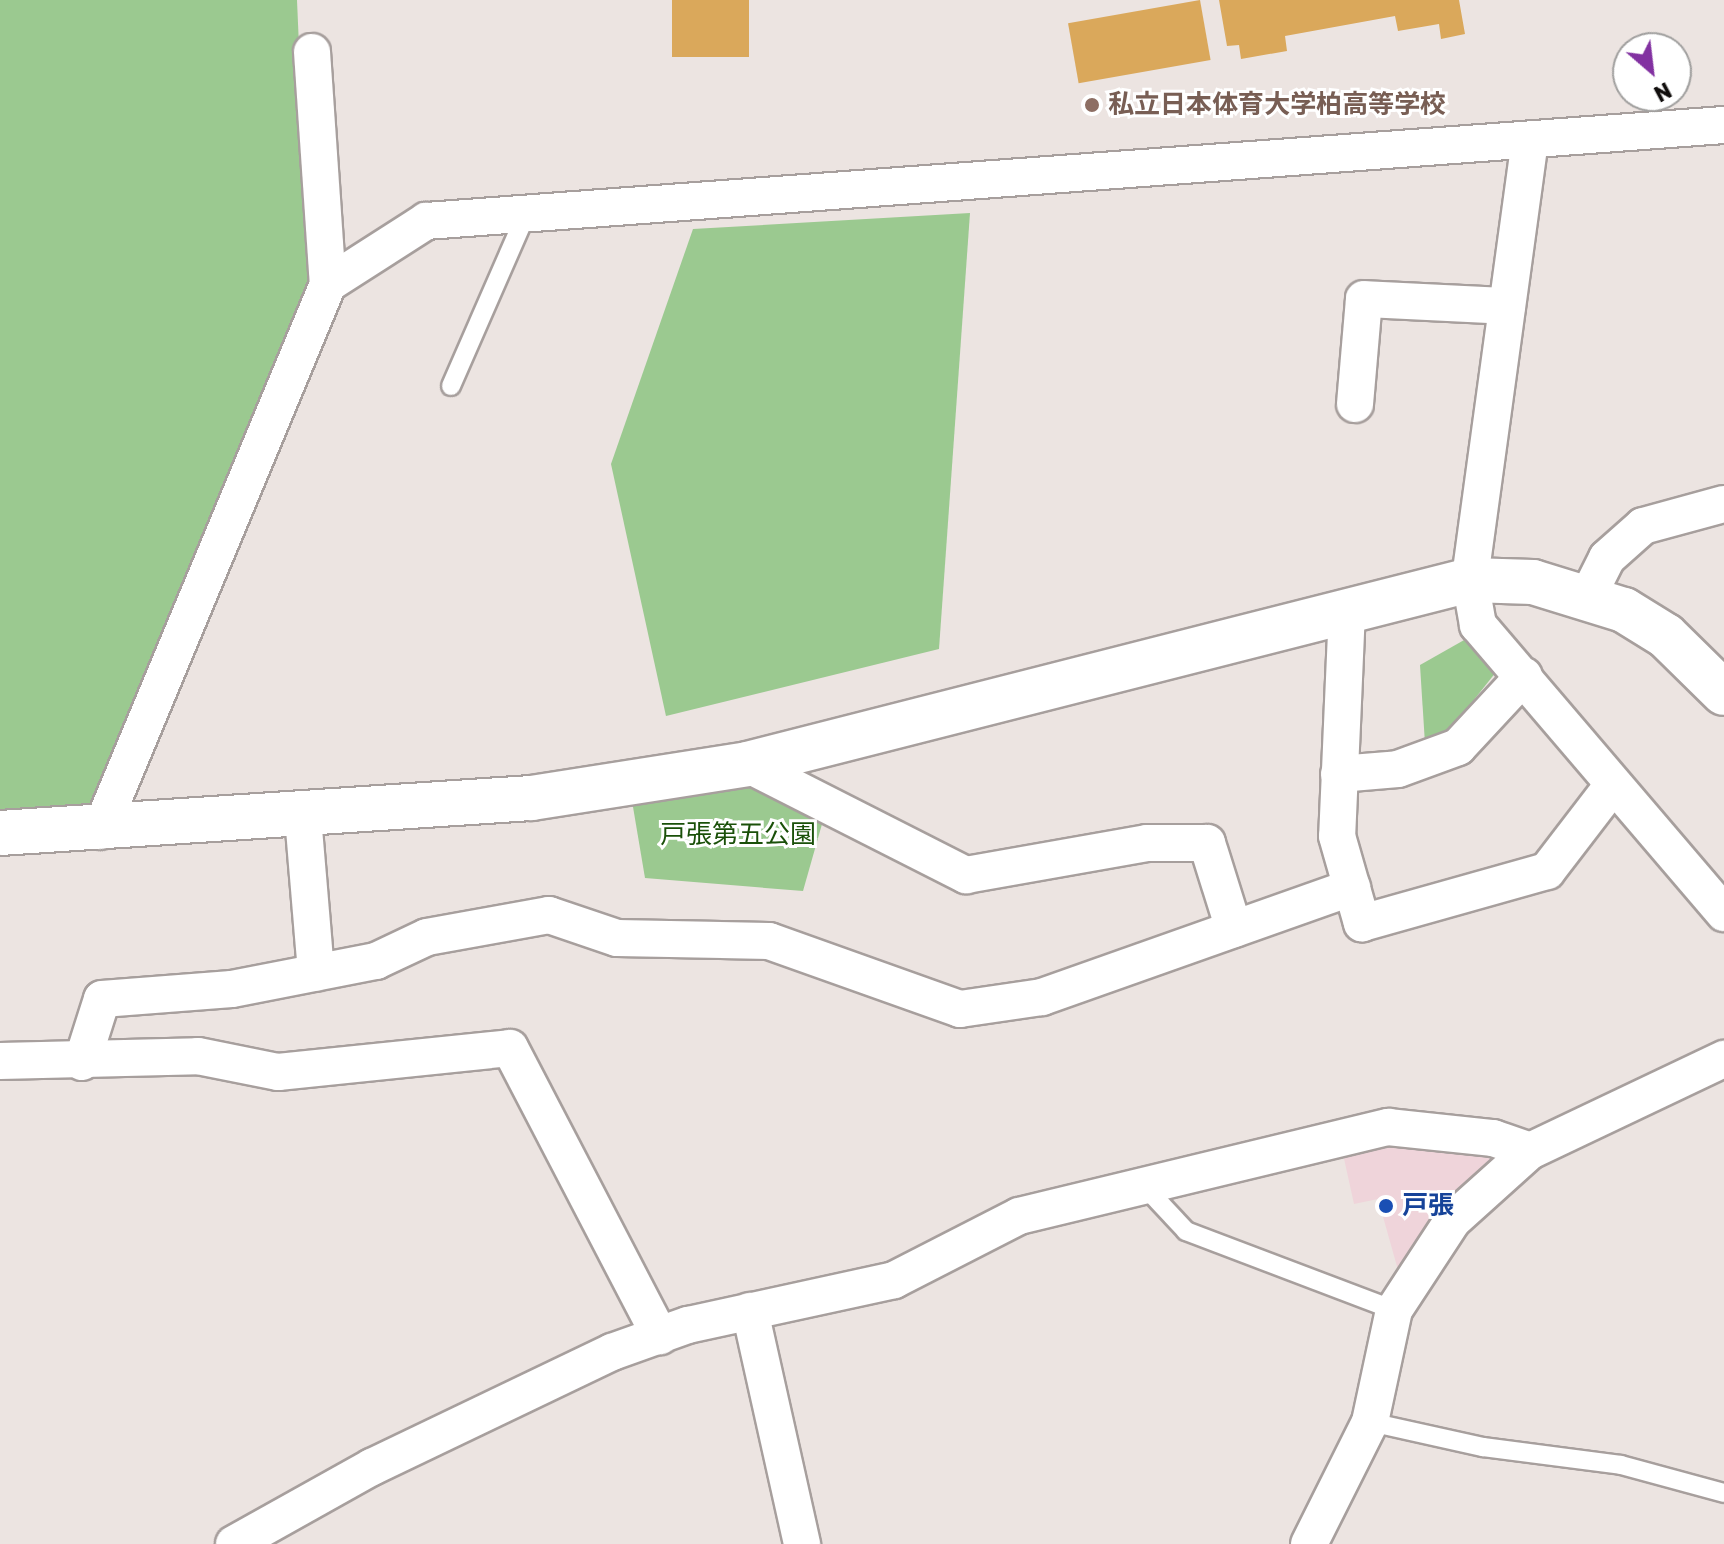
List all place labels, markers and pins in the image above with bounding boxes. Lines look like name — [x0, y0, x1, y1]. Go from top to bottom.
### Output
place label: 私立日本体育大学柏高等学校 — [1108, 89, 1446, 121]
marker: 私立日本体育大学柏高等学校 — [1083, 96, 1101, 114]
place label: 戸張 — [1402, 1190, 1454, 1222]
marker: 戸張 — [1377, 1197, 1395, 1215]

